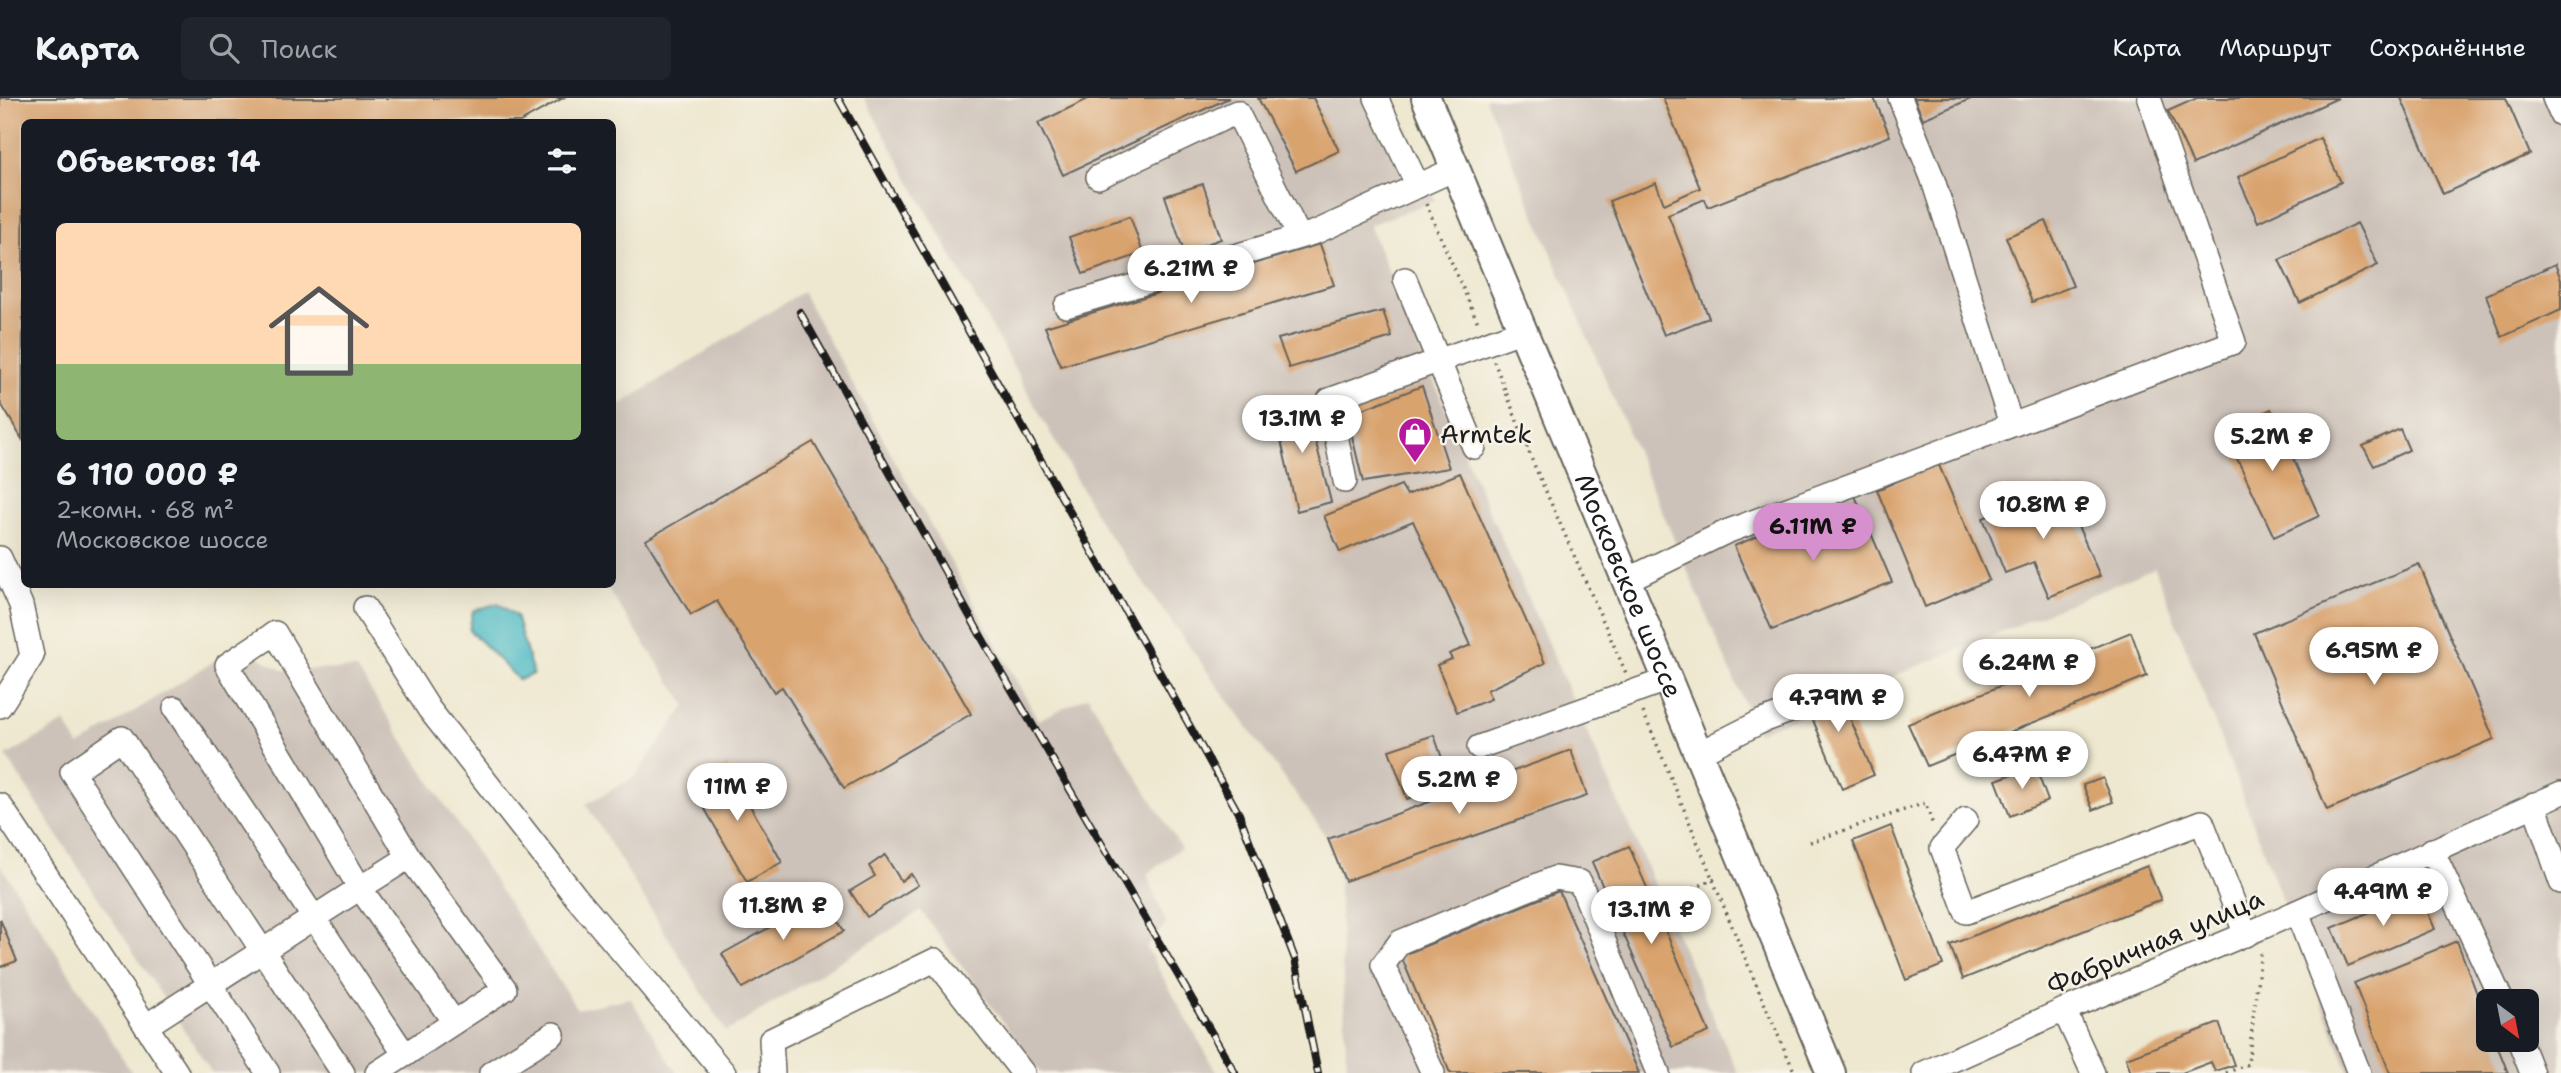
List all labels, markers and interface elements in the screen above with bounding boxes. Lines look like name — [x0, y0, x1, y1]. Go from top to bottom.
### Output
search box — [181, 17, 671, 80]
text: Карта — [35, 26, 139, 71]
icon: search — [205, 29, 243, 67]
text: Поиск — [261, 31, 337, 66]
text: Карта — [2113, 32, 2181, 64]
text: Маршрут — [2219, 32, 2331, 64]
text: Сохранённые — [2369, 32, 2526, 64]
text: Объектов: 14 — [56, 141, 261, 182]
icon: filters — [543, 142, 581, 180]
pin: 6.21M ₽ — [1126, 246, 1256, 305]
text: 6.21M ₽ — [1143, 253, 1239, 283]
icon: home — [256, 268, 382, 394]
pin: 13.1M ₽ — [1237, 396, 1367, 455]
text: 13.1M ₽ — [1258, 403, 1346, 433]
pin: 5.2M ₽ — [2215, 414, 2329, 473]
shop icon: Armtek — [1396, 415, 1434, 464]
place label: Armtek — [1440, 416, 1532, 451]
text: 5.2M ₽ — [2230, 421, 2314, 451]
text: 6 110 000 ₽ — [56, 454, 239, 495]
street label: Московское шоссе — [1567, 468, 1691, 703]
pin: 10.8M ₽ — [1978, 482, 2108, 541]
text: 10.8M ₽ — [1996, 489, 2090, 519]
text: 2-комн. · 68 m² — [56, 495, 234, 525]
pin: 6.11M ₽ — [1748, 504, 1878, 563]
text: 6.11M ₽ — [1769, 511, 1857, 541]
text: Московское шоссе — [56, 525, 268, 555]
pin: 6.95M ₽ — [2309, 628, 2439, 687]
text: 6.95M ₽ — [2325, 635, 2423, 665]
pin: 6.24M ₽ — [1964, 640, 2094, 699]
text: 6.24M ₽ — [1979, 647, 2079, 677]
pin: 4.79M ₽ — [1773, 674, 1903, 734]
text: 4.79M ₽ — [1789, 682, 1887, 712]
pin: 6.47M ₽ — [1957, 732, 2087, 791]
text: 6.47M ₽ — [1972, 739, 2072, 769]
pin: 5.2M ₽ — [1402, 756, 1516, 816]
pin: 11M ₽ — [688, 764, 786, 823]
text: 5.2M ₽ — [1417, 764, 1501, 794]
text: 11M ₽ — [703, 771, 771, 801]
pin: 4.49M ₽ — [2318, 868, 2448, 928]
text: 4.49M ₽ — [2333, 876, 2433, 906]
street label: Фабричная улица — [2041, 880, 2268, 1003]
pin: 11.8M ₽ — [718, 882, 848, 942]
pin: 13.1M ₽ — [1586, 886, 1716, 946]
text: 11.8M ₽ — [738, 890, 828, 920]
text: 13.1M ₽ — [1607, 894, 1695, 924]
north arrow — [2476, 989, 2539, 1052]
map controls — [2476, 989, 2539, 1052]

